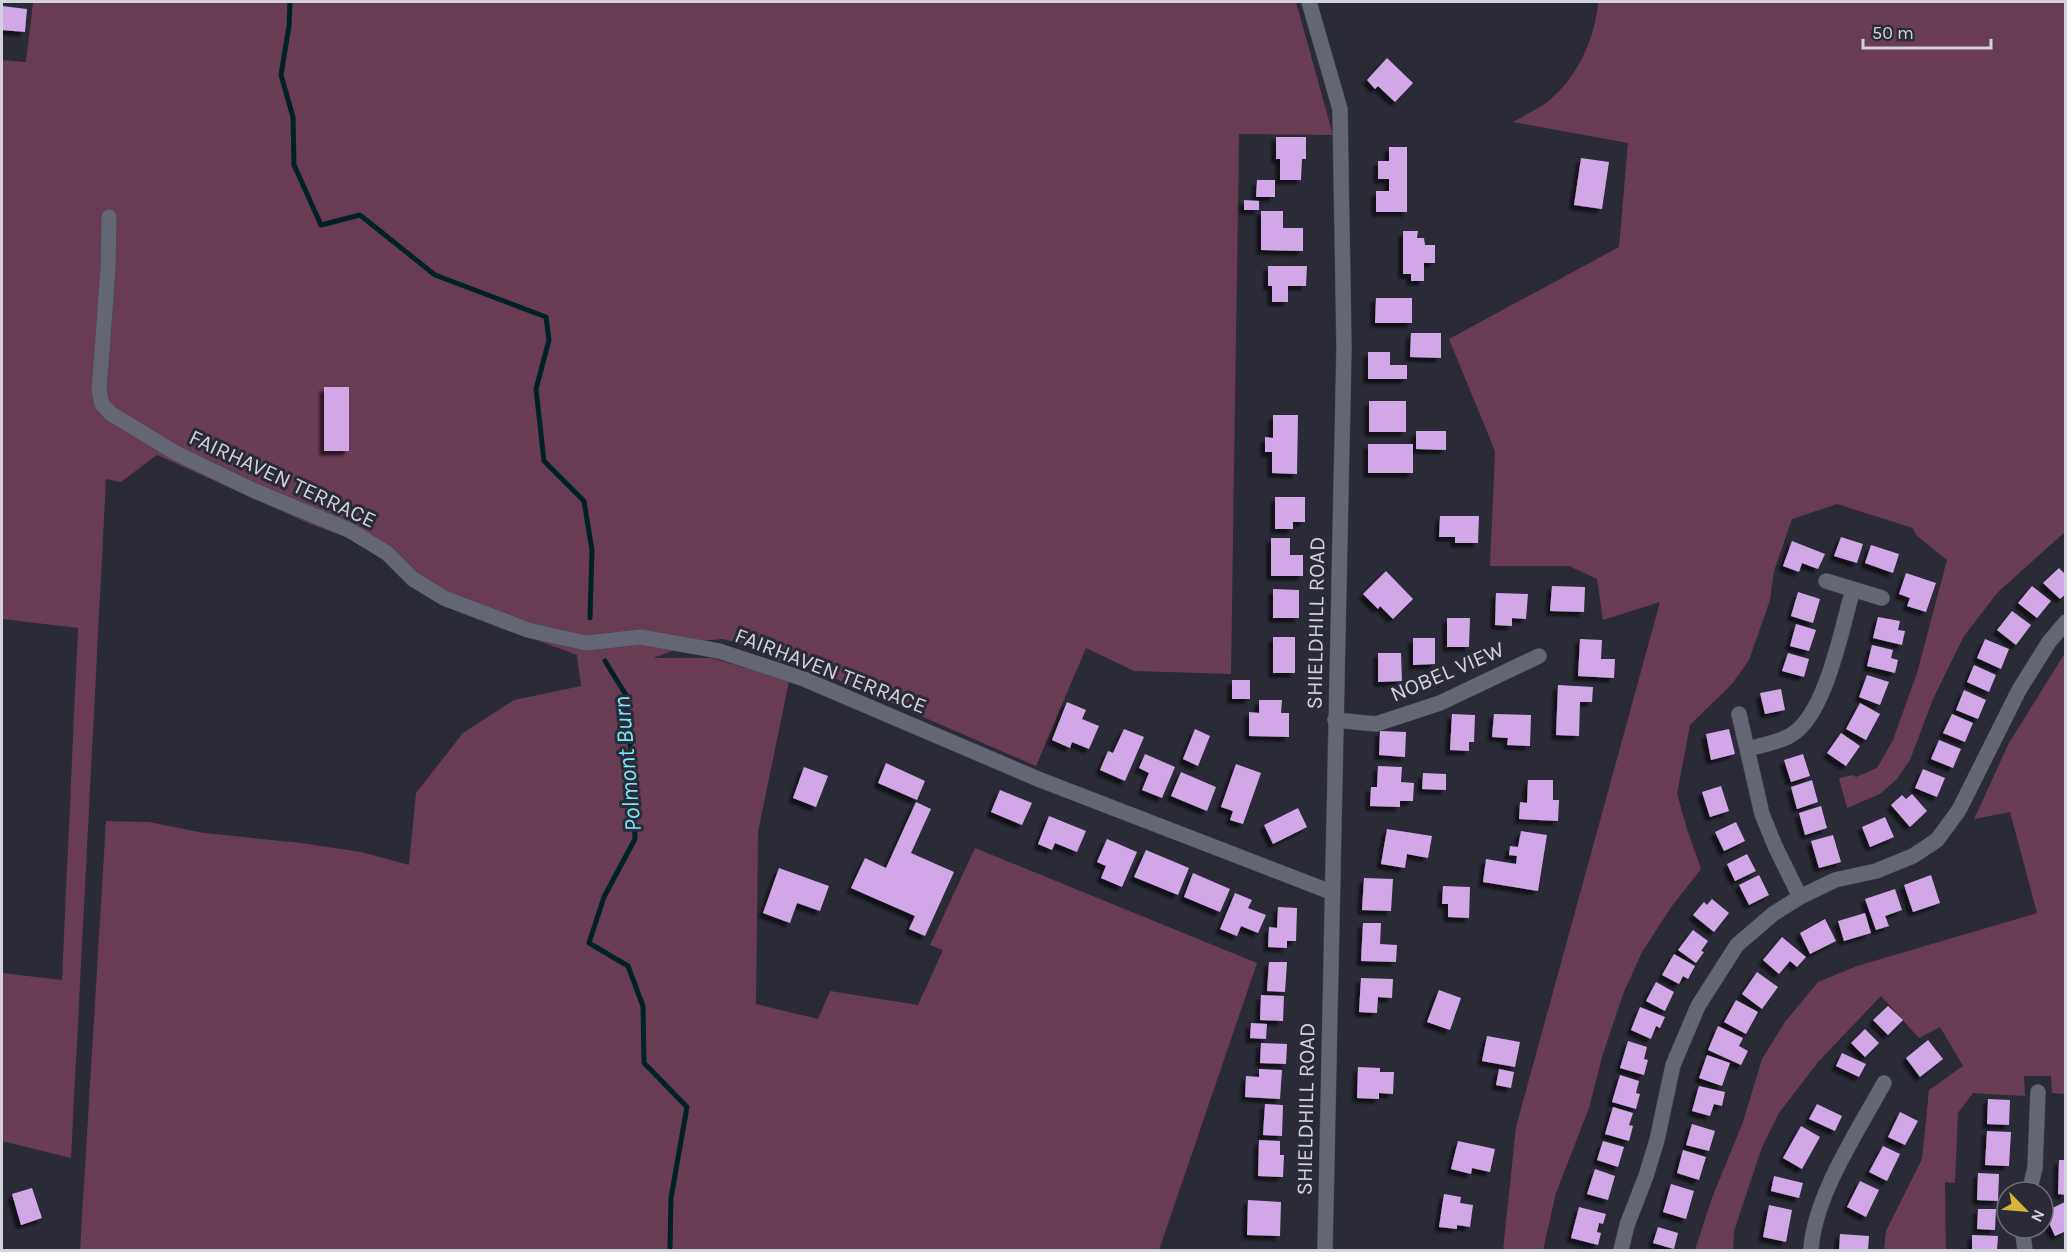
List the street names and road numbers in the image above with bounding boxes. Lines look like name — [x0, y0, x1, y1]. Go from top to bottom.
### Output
street label: FAIRHAVEN TERRACE — [185, 424, 380, 534]
street label: SHIELDHILL ROAD — [1301, 536, 1331, 710]
street label: FAIRHAVEN TERRACE — [731, 622, 930, 719]
street label: NOBEL VIEW — [1386, 636, 1509, 708]
street label: SHIELDHILL ROAD — [1291, 1022, 1321, 1196]

